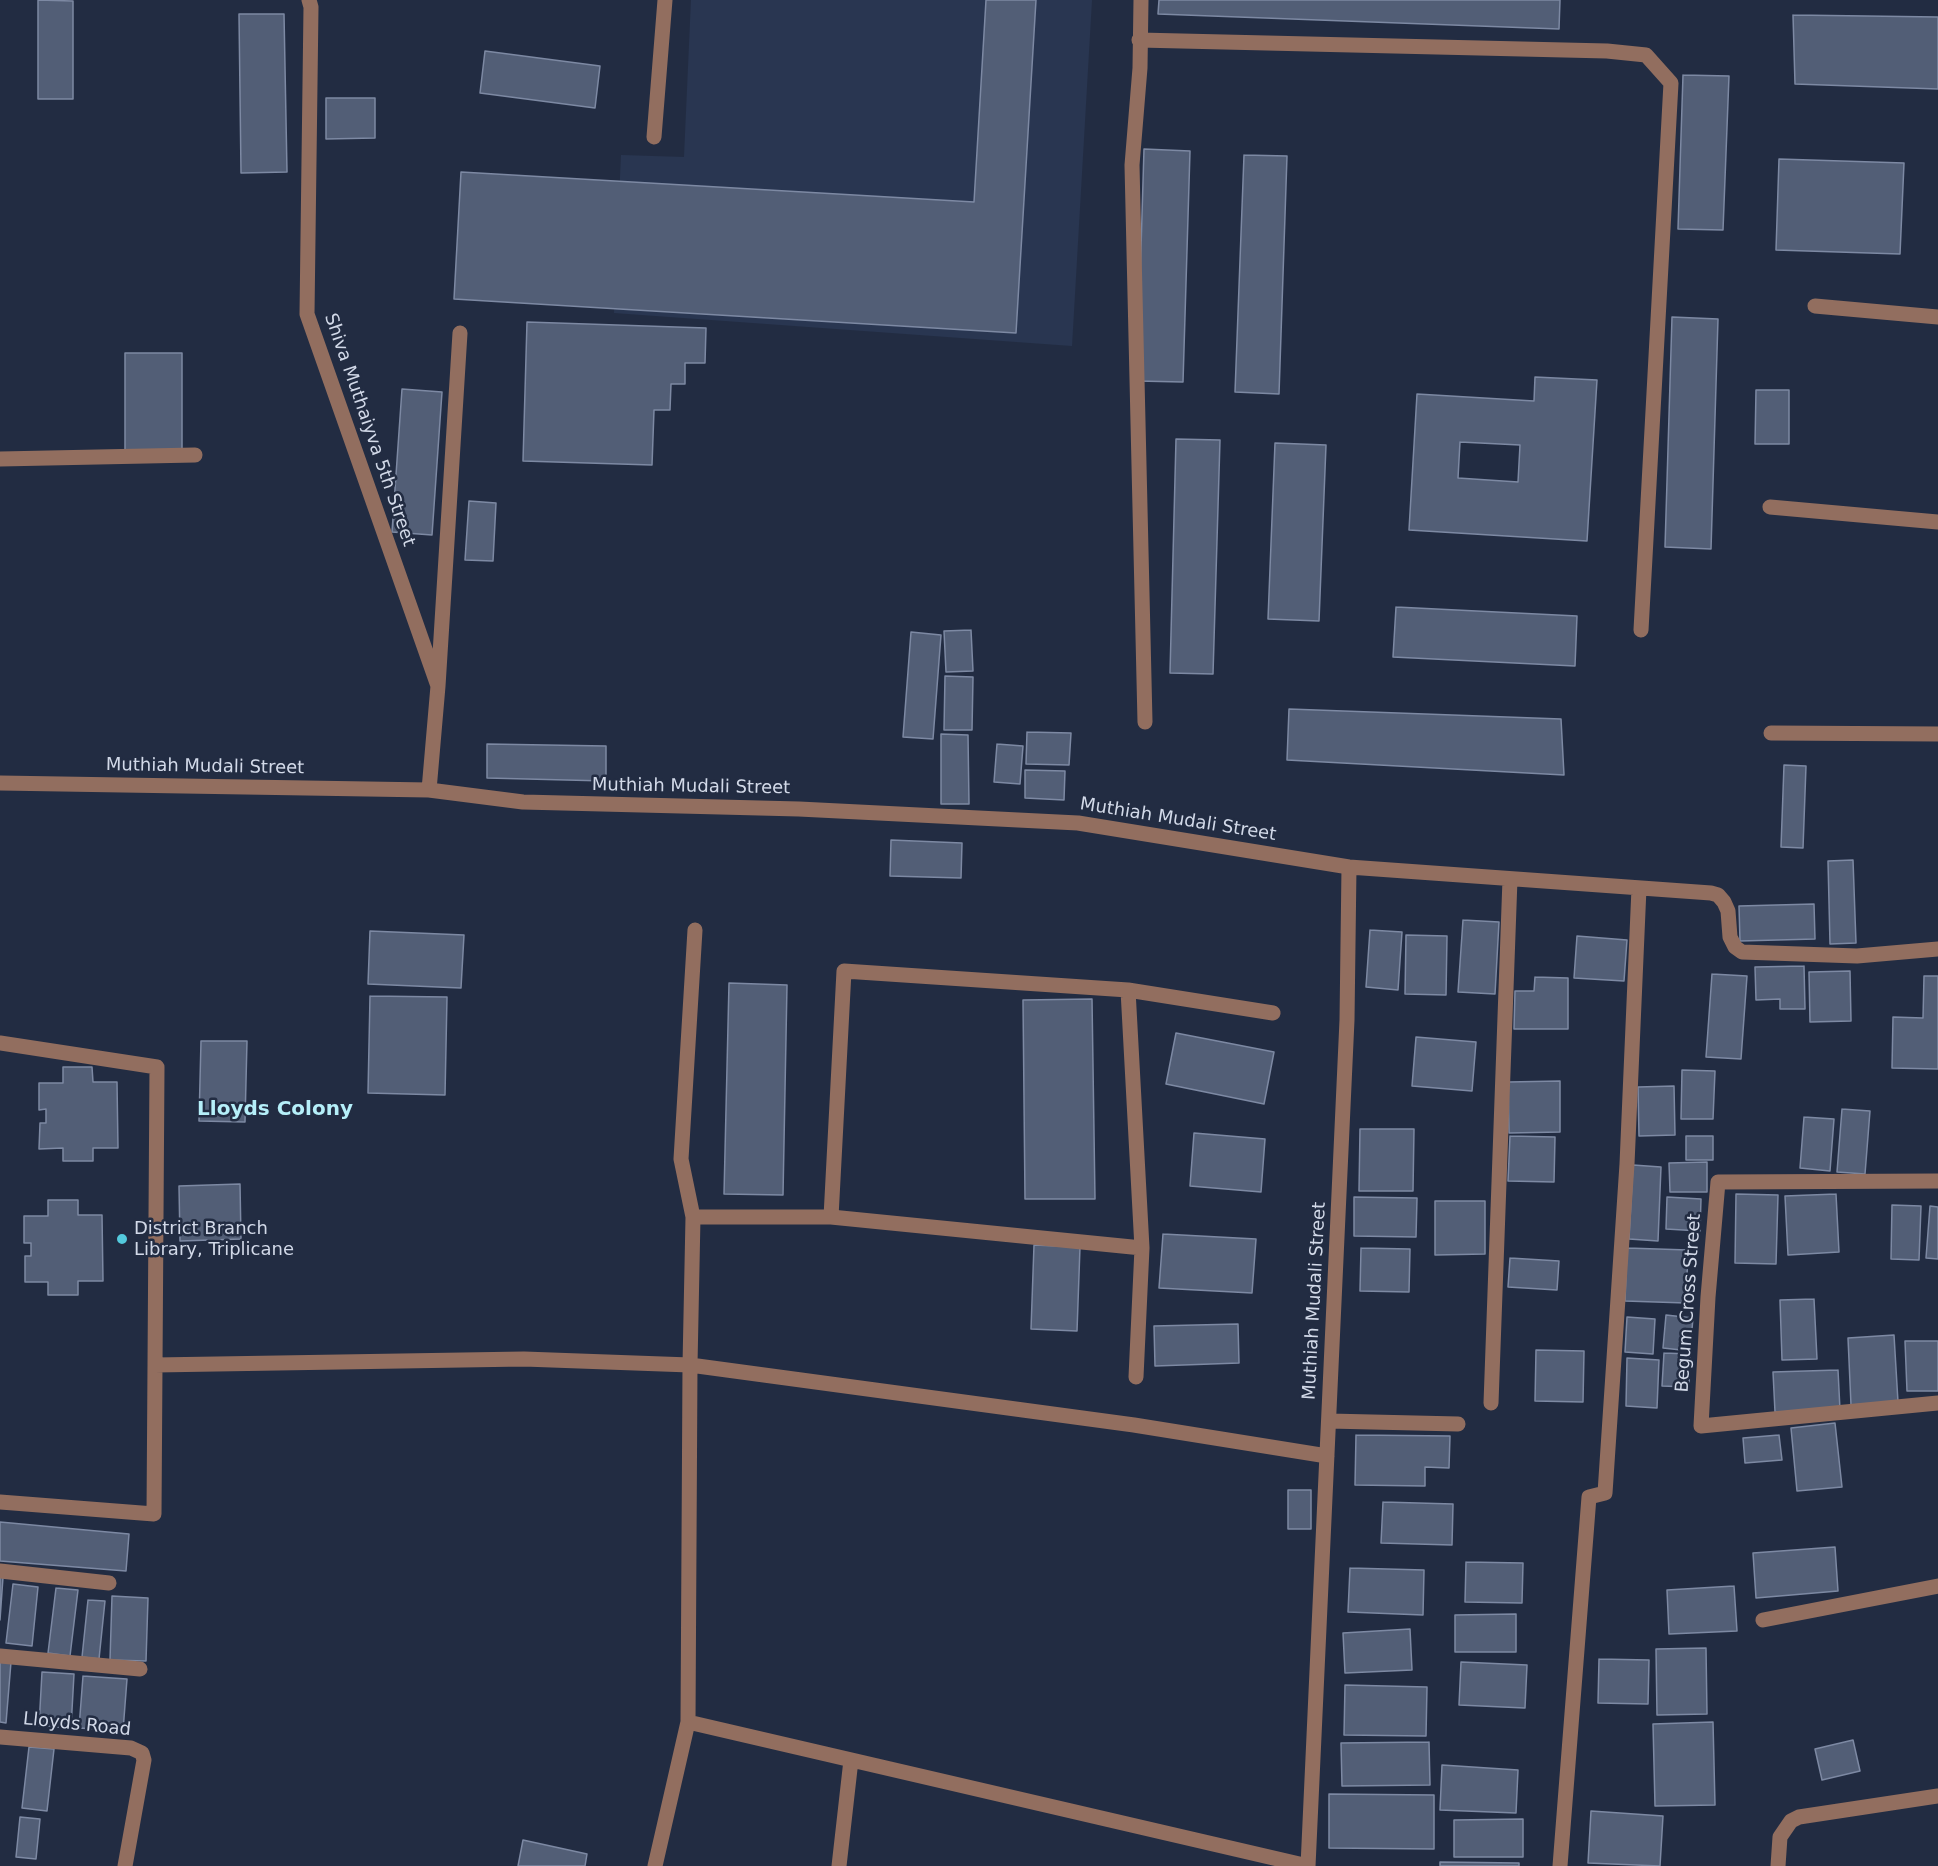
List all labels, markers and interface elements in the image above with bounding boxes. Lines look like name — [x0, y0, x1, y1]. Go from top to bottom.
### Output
street label: Shiva Muthaiyva 5th Street — [319, 311, 419, 549]
street label: Muthiah Mudali Street — [106, 754, 304, 780]
street label: Muthiah Mudali Street — [592, 774, 790, 800]
street label: Muthiah Mudali Street — [1078, 794, 1278, 846]
district label: Lloyds Colony — [197, 1098, 353, 1122]
street label: Muthiah Mudali Street — [1299, 1201, 1331, 1401]
street label: Begum Cross Street — [1672, 1213, 1706, 1393]
place label: District Branch Library, Triplicane — [134, 1218, 294, 1260]
marker: District Branch Library, Triplicane — [115, 1232, 129, 1246]
street label: Lloyds Road — [22, 1709, 132, 1741]

